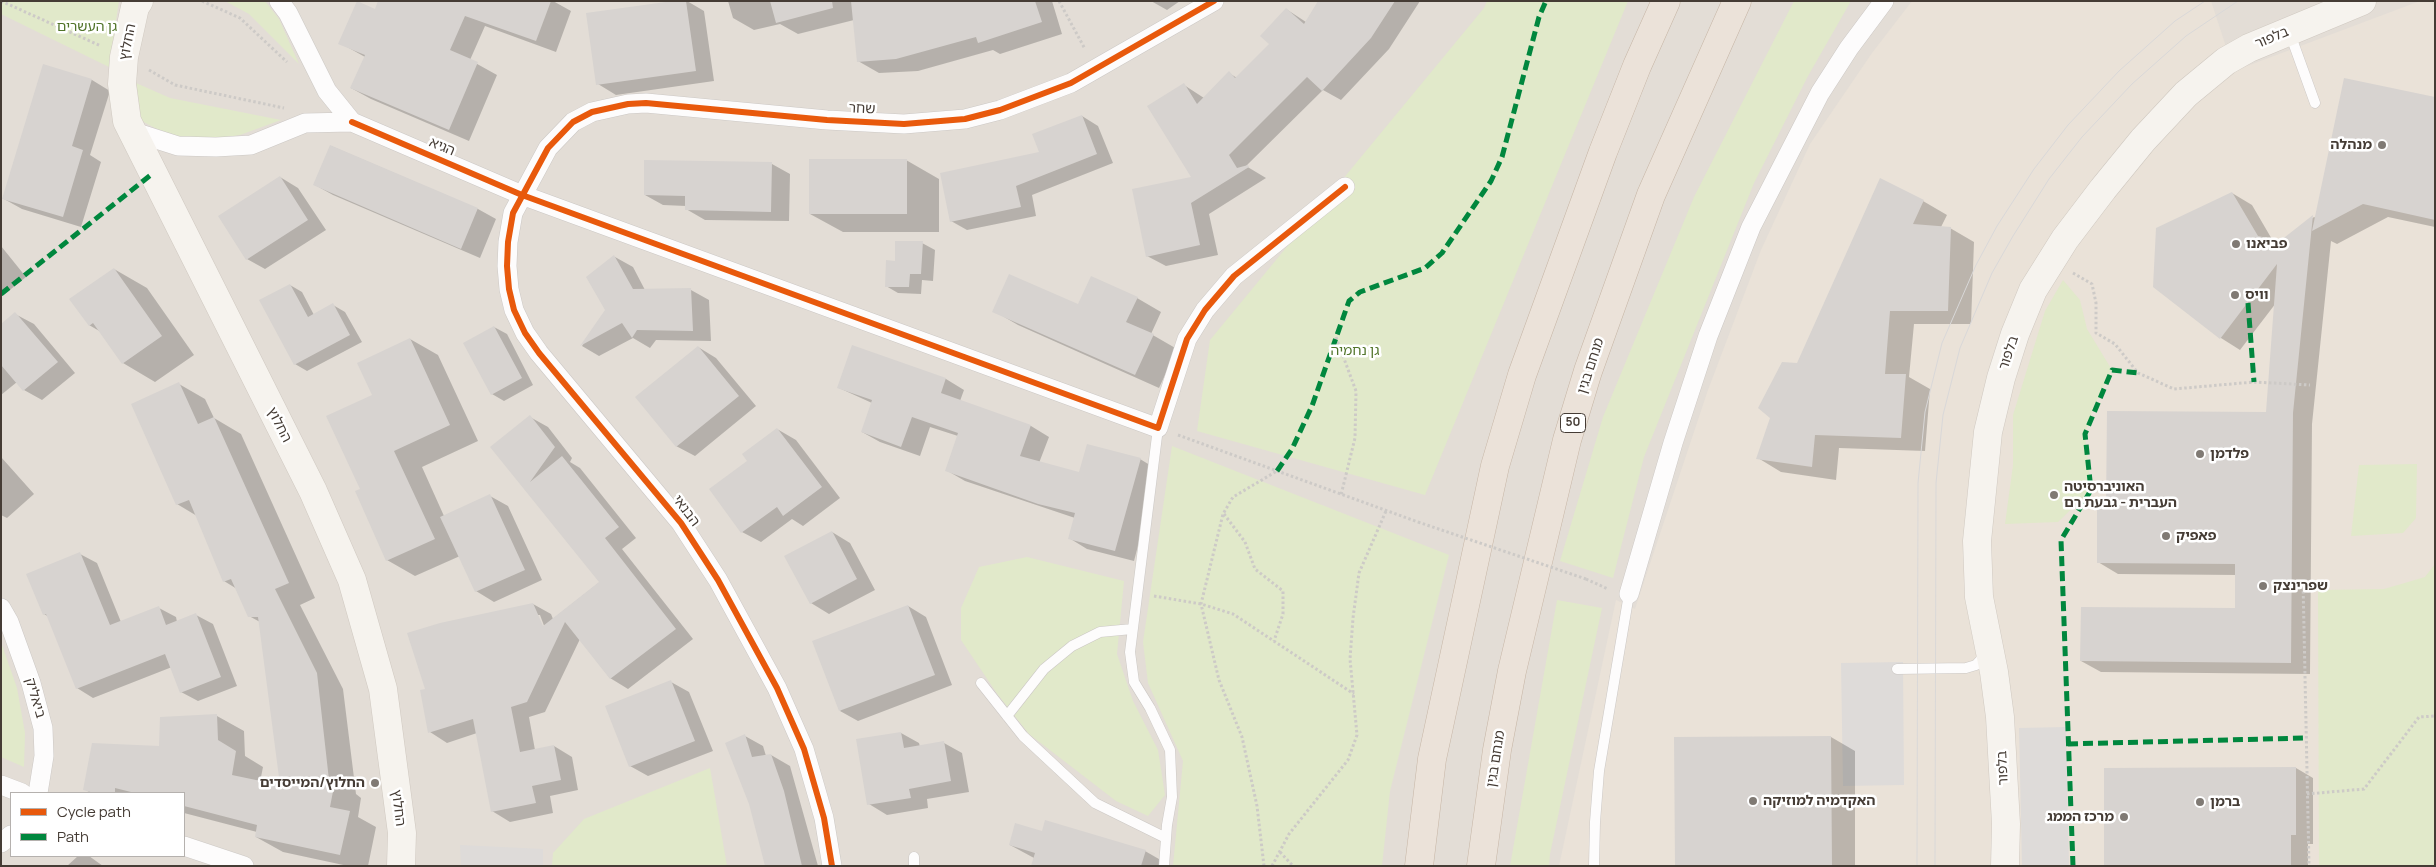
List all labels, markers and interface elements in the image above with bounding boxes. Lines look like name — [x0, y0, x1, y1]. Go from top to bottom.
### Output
park label: גן העשרים — [57, 19, 117, 35]
street label: החלוץ — [116, 22, 140, 62]
street label: בלפור — [2253, 23, 2291, 53]
street label: שחר — [848, 100, 876, 118]
street label: הגיא — [427, 134, 457, 160]
place label: מנהלה — [2330, 137, 2372, 153]
marker: מנהלה — [2376, 139, 2388, 151]
place label: פביאנו — [2246, 236, 2288, 252]
marker: פביאנו — [2230, 238, 2242, 250]
place label: וויס — [2245, 287, 2268, 303]
marker: וויס — [2229, 289, 2241, 301]
street label: בלפור — [1996, 334, 2022, 372]
street label: מנחם בגין — [1574, 336, 1608, 396]
park label: גן נחמיה — [1330, 343, 1380, 359]
street label: החלוץ — [263, 405, 295, 445]
road number: 50 — [1560, 413, 1586, 432]
place label: פלדמן — [2210, 446, 2249, 462]
marker: פלדמן — [2194, 448, 2206, 460]
place label: האוניברסיטה העברית - גבעת רם — [2064, 479, 2177, 512]
marker: האוניברסיטה העברית - גבעת רם — [2048, 489, 2060, 501]
street label: הבנאי — [669, 492, 703, 530]
place label: פאפיק — [2176, 528, 2217, 544]
marker: פאפיק — [2160, 530, 2172, 542]
place label: שפרינצק — [2273, 578, 2328, 594]
marker: שפרינצק — [2257, 580, 2269, 592]
street label: ביאליק — [21, 676, 49, 720]
street label: מנחם בגין — [1483, 729, 1509, 789]
street label: בלפור — [1994, 750, 2012, 786]
place label: החלוץ/המייסדים — [260, 775, 365, 791]
marker: החלוץ/המייסדים — [369, 777, 381, 789]
street label: החלוץ — [387, 789, 409, 827]
legend — [10, 792, 185, 857]
place label: האקדמיה למוזיקה — [1763, 793, 1875, 809]
place label: ברמן — [2210, 794, 2240, 810]
marker: האקדמיה למוזיקה — [1747, 795, 1759, 807]
marker: ברמן — [2194, 796, 2206, 808]
text: Cycle path — [57, 801, 131, 822]
place label: מרכז הממג — [2047, 809, 2114, 825]
marker: מרכז הממג — [2118, 811, 2130, 823]
text: Path — [57, 826, 89, 847]

